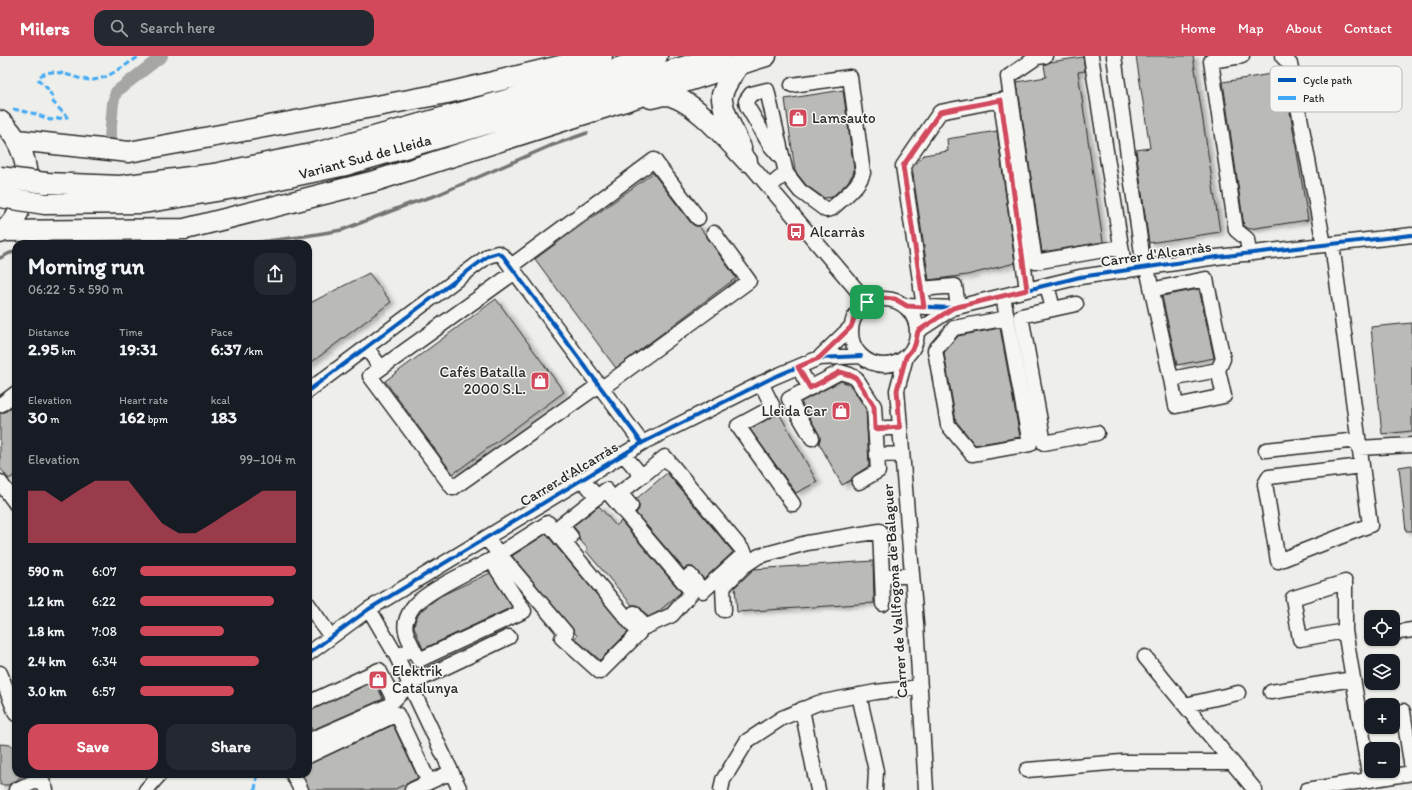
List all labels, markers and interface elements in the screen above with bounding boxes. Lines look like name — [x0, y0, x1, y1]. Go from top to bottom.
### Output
search box — [94, 10, 374, 46]
text: Milers — [20, 17, 70, 40]
icon: search — [108, 17, 130, 39]
text: Search here — [140, 19, 215, 37]
text: Home — [1181, 20, 1216, 37]
text: Map — [1238, 20, 1264, 37]
text: About — [1286, 20, 1322, 37]
text: Contact — [1344, 20, 1392, 37]
legend — [1270, 66, 1402, 112]
text: Cycle path — [1303, 74, 1352, 87]
text: Path — [1303, 92, 1325, 105]
shop icon: Lamsauto — [787, 107, 809, 129]
place label: Lamsauto — [812, 109, 876, 127]
street label: Variant Sud de Lleida — [297, 131, 434, 183]
bus stop icon: Alcarràs — [785, 221, 807, 243]
place label: Alcarràs — [810, 223, 865, 241]
street label: Carrer d'Alcarràs — [1100, 237, 1213, 271]
text: Morning run — [28, 253, 144, 280]
button: share — [254, 253, 296, 295]
text: 06:22 · 5 × 590 m — [28, 282, 123, 297]
pin — [850, 285, 884, 319]
icon: arrive — [856, 291, 878, 313]
text: Distance — [28, 326, 69, 339]
text: Time — [119, 326, 143, 339]
text: Pace — [211, 326, 233, 339]
text: 2.95 — [28, 339, 59, 359]
text: 19:31 — [119, 339, 157, 359]
text: 6:37 — [211, 339, 242, 359]
text: km — [59, 345, 76, 358]
text: /km — [242, 345, 263, 358]
place label: Cafés Batalla 2000 S.L. — [440, 363, 526, 398]
shop icon: Cafés Batalla 2000 S.L. — [529, 370, 551, 392]
text: Elevation — [28, 394, 72, 407]
text: Heart rate — [119, 394, 168, 407]
text: kcal — [211, 394, 230, 407]
shop icon: Lleida Car — [830, 400, 852, 422]
place label: Lleida Car — [762, 402, 827, 420]
text: 30 — [28, 407, 48, 427]
text: 162 — [119, 407, 145, 427]
text: 183 — [211, 407, 237, 427]
text: m — [48, 413, 59, 426]
text: bpm — [145, 413, 168, 426]
street label: Carrer d'Alcarràs — [517, 437, 622, 510]
text: Elevation — [28, 452, 80, 467]
text: 99–104 m — [239, 452, 296, 467]
street label: Carrer de Vallfogona de Balaguer — [879, 483, 911, 699]
text: 590 m — [28, 564, 64, 579]
text: 6:07 — [92, 564, 117, 579]
text: 1.2 km — [28, 594, 64, 609]
text: 6:22 — [92, 594, 116, 609]
map controls — [1364, 610, 1400, 778]
button: locate — [1364, 610, 1400, 646]
text: 1.8 km — [28, 624, 64, 639]
text: 7:08 — [92, 624, 117, 639]
text: 2.4 km — [28, 654, 66, 669]
text: 6:34 — [92, 654, 117, 669]
button: layers — [1364, 654, 1400, 690]
place label: Elektrik Catalunya — [392, 662, 458, 697]
shop icon: Elektrik Catalunya — [367, 669, 389, 691]
text: 3.0 km — [28, 684, 66, 699]
text: 6:57 — [92, 684, 115, 699]
button: + — [1364, 698, 1400, 734]
button: Save — [28, 724, 158, 770]
button: Share — [166, 724, 296, 770]
button: − — [1364, 742, 1400, 778]

